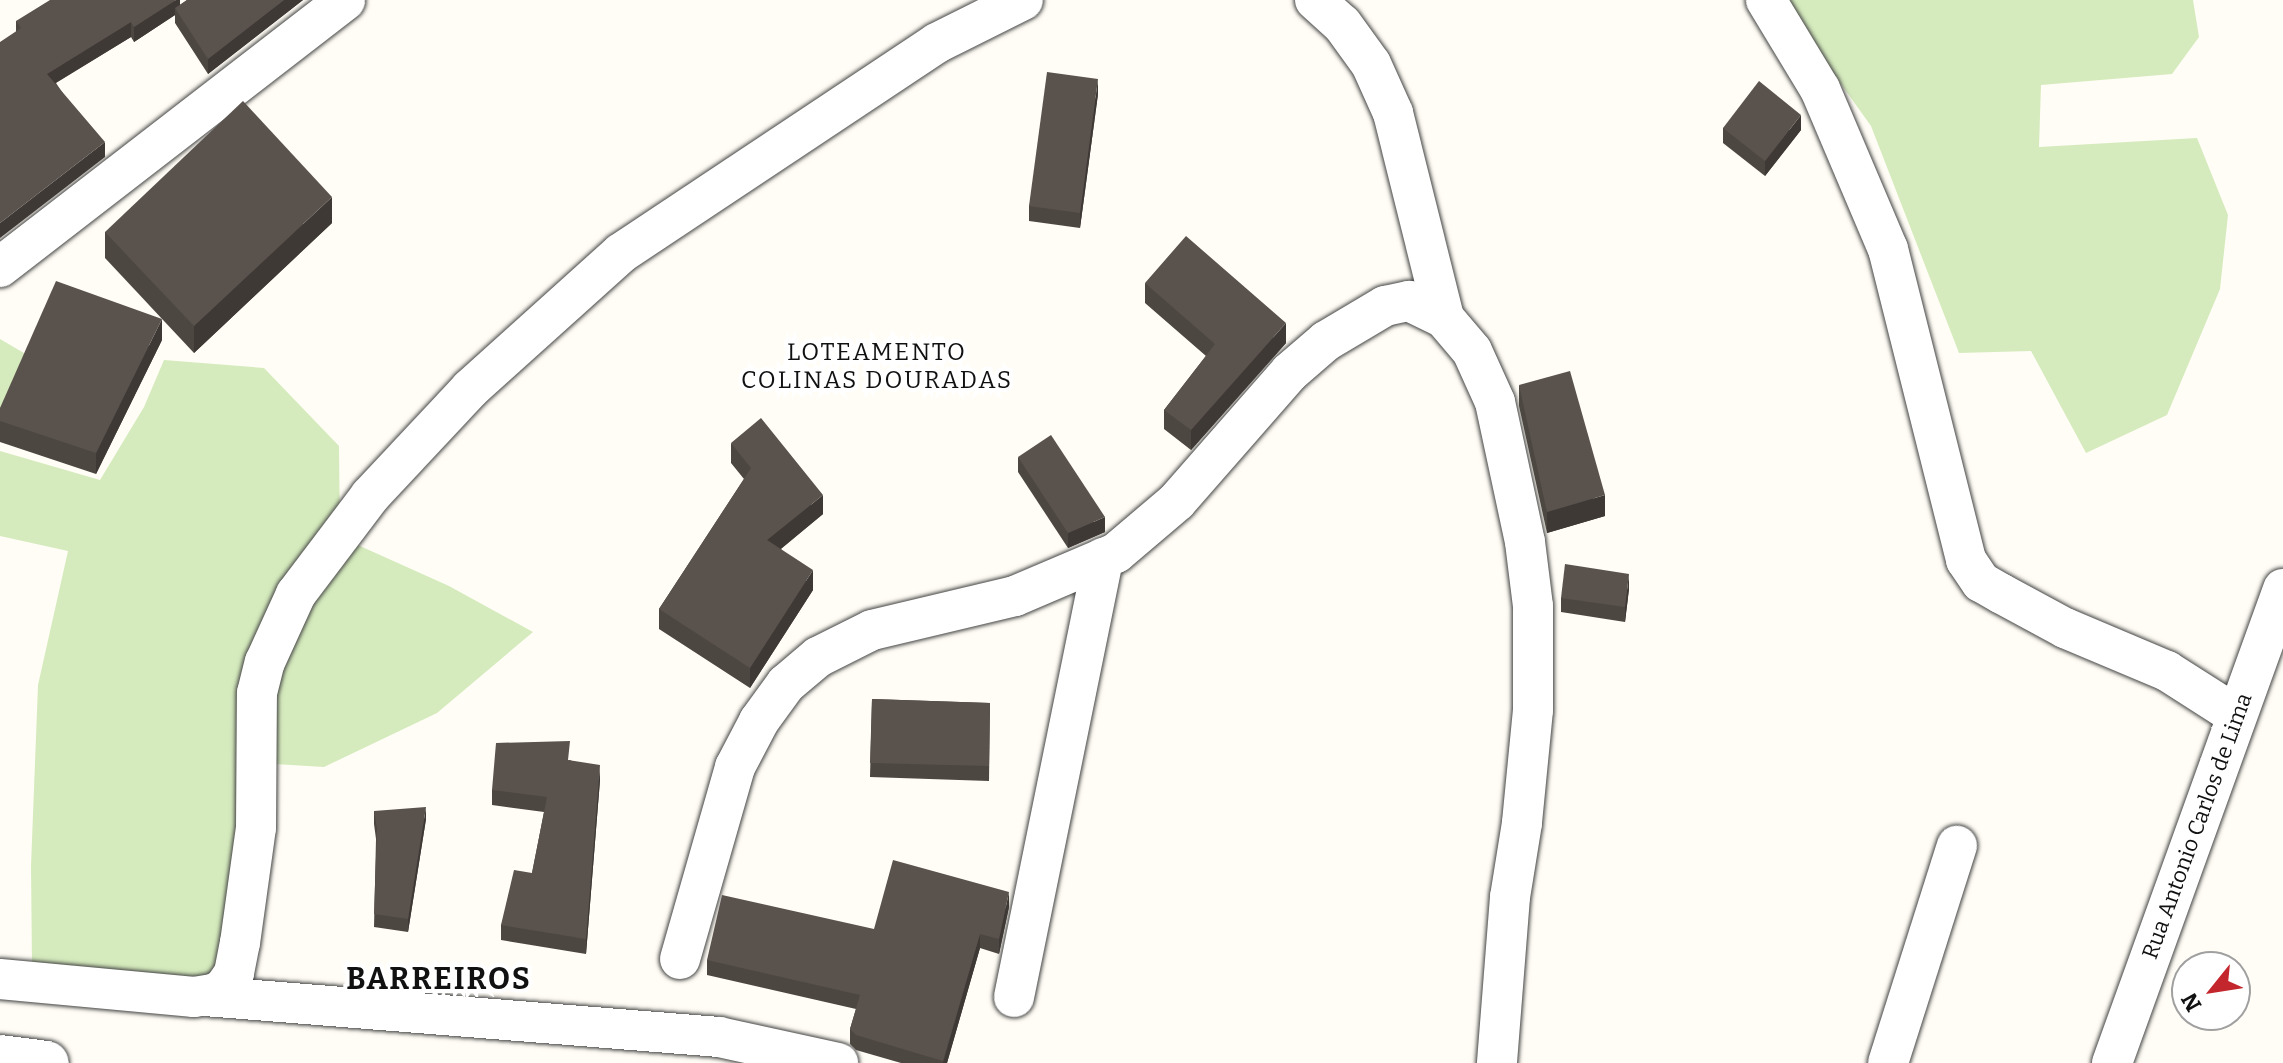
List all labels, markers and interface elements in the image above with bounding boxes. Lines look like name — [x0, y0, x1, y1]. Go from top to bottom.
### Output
district label: LOTEAMENTO COLINAS DOURADAS — [741, 339, 1013, 395]
street label: Rua Antonio Carlos de Lima — [2137, 689, 2257, 963]
north arrow — [2171, 951, 2251, 1031]
district label: BARREIROS — [346, 961, 532, 997]
text: N — [2176, 988, 2207, 1016]

